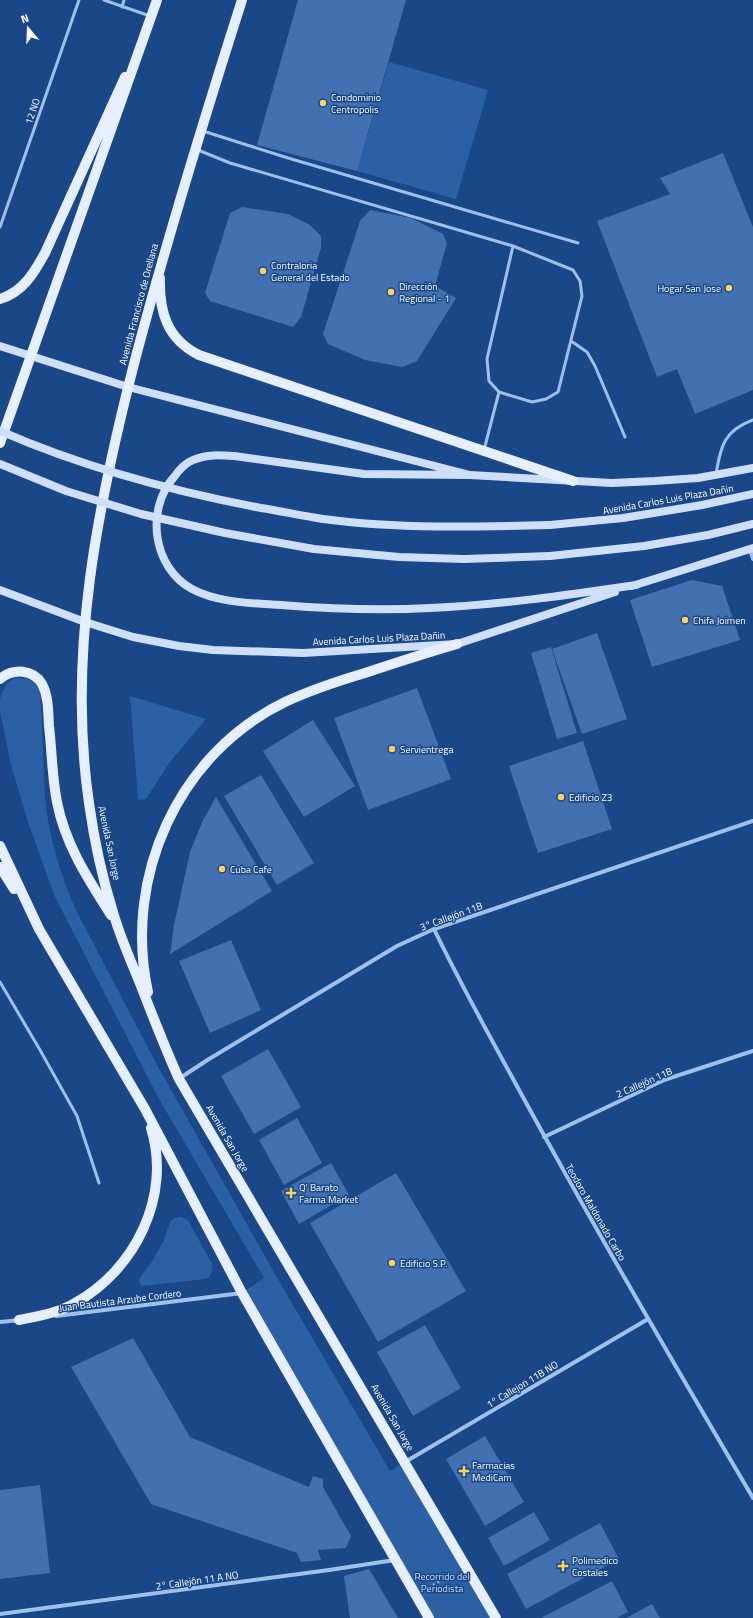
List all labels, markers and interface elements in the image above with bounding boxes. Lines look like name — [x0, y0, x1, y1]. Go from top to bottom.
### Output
north arrow — [8, 8, 48, 48]
text: N — [19, 10, 31, 27]
place label: Condominio Centropolis — [331, 90, 381, 117]
street label: 12 NO — [21, 96, 44, 126]
marker: Condominio Centropolis — [318, 98, 328, 108]
street label: Avenida Francisco de Orellana — [115, 242, 162, 366]
place label: Contraloria General del Estado — [271, 258, 350, 285]
marker: Contraloria General del Estado — [258, 266, 268, 276]
place label: Dirección Regional - 1 — [399, 279, 450, 306]
place label: Hogar San Jose — [657, 281, 721, 296]
marker: Hogar San Jose — [724, 283, 734, 293]
marker: Dirección Regional - 1 — [386, 287, 396, 297]
street label: Avenida Carlos Luis Plaza Dañin — [602, 481, 735, 518]
place label: Chifa Joimen — [693, 613, 746, 628]
marker: Chifa Joimen — [680, 615, 690, 625]
street label: Avenida Carlos Luis Plaza Dañin — [312, 628, 446, 649]
place label: Servientrega — [400, 742, 453, 757]
marker: Servientrega — [387, 744, 397, 754]
place label: Edificio Z3 — [569, 790, 612, 805]
marker: Edificio Z3 — [556, 792, 566, 802]
street label: Avenida San Jorge — [94, 805, 125, 881]
place label: Cuba Cafe — [230, 862, 272, 877]
marker: Cuba Cafe — [217, 864, 227, 874]
street label: 3° Callejón 11B — [418, 898, 485, 935]
street label: 2 Callejón 11B — [614, 1063, 675, 1102]
street label: Avenida San Jorge — [202, 1102, 253, 1175]
street label: Teodoro Maldonado Carbo — [562, 1161, 630, 1264]
place label: Q' Barato Farma Market — [299, 1180, 359, 1207]
marker: Q' Barato Farma Market — [286, 1188, 296, 1198]
place label: Edificio S.P. — [400, 1256, 447, 1271]
marker: Edificio S.P. — [387, 1258, 397, 1268]
street label: Juan Bautista Arzube Cordero — [58, 1286, 182, 1315]
street label: 1° Callejon 11B NO — [483, 1357, 561, 1412]
street label: Avenida San Jorge — [367, 1381, 418, 1454]
place label: Farmacias MediCam — [472, 1458, 515, 1485]
marker: Farmacias MediCam — [459, 1466, 469, 1476]
place label: Polimedico Costales — [572, 1553, 618, 1580]
marker: Polimedico Costales — [557, 1560, 569, 1572]
street label: 2° Callejón 11 A NO — [155, 1567, 240, 1594]
park label: Recorrido del Periodista — [414, 1569, 470, 1596]

